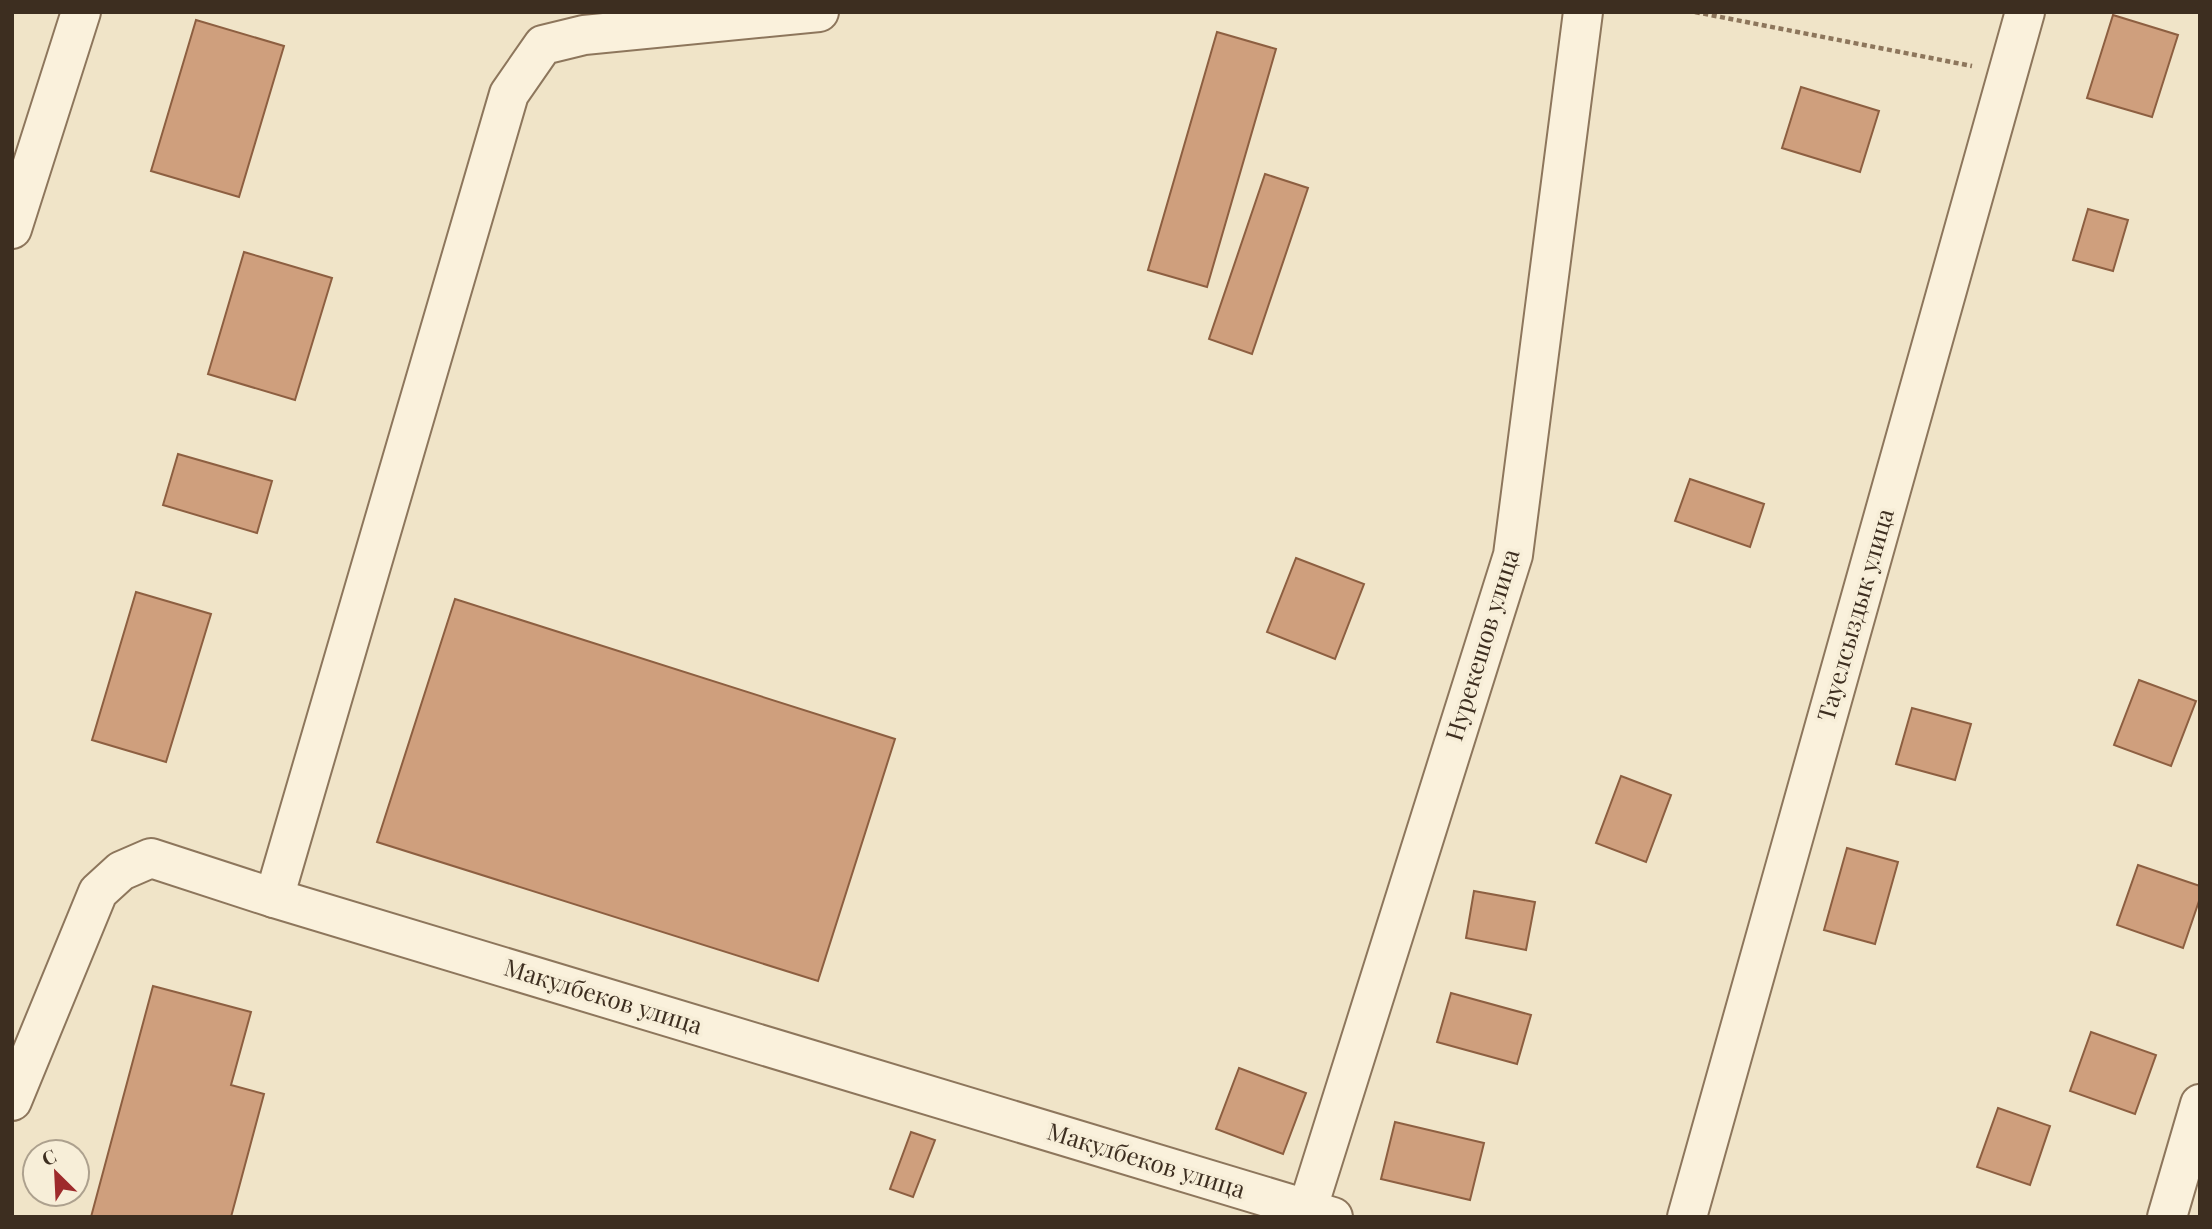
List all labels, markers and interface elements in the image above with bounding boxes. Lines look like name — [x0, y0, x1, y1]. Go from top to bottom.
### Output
street label: Тауелсыздык улица — [1808, 504, 1900, 724]
street label: Нурекешов улица — [1437, 545, 1525, 744]
street label: Макулбеков улица — [501, 950, 706, 1040]
street label: Макулбеков улица — [1044, 1114, 1249, 1204]
north arrow — [21, 1138, 91, 1208]
text: С — [37, 1142, 60, 1171]

